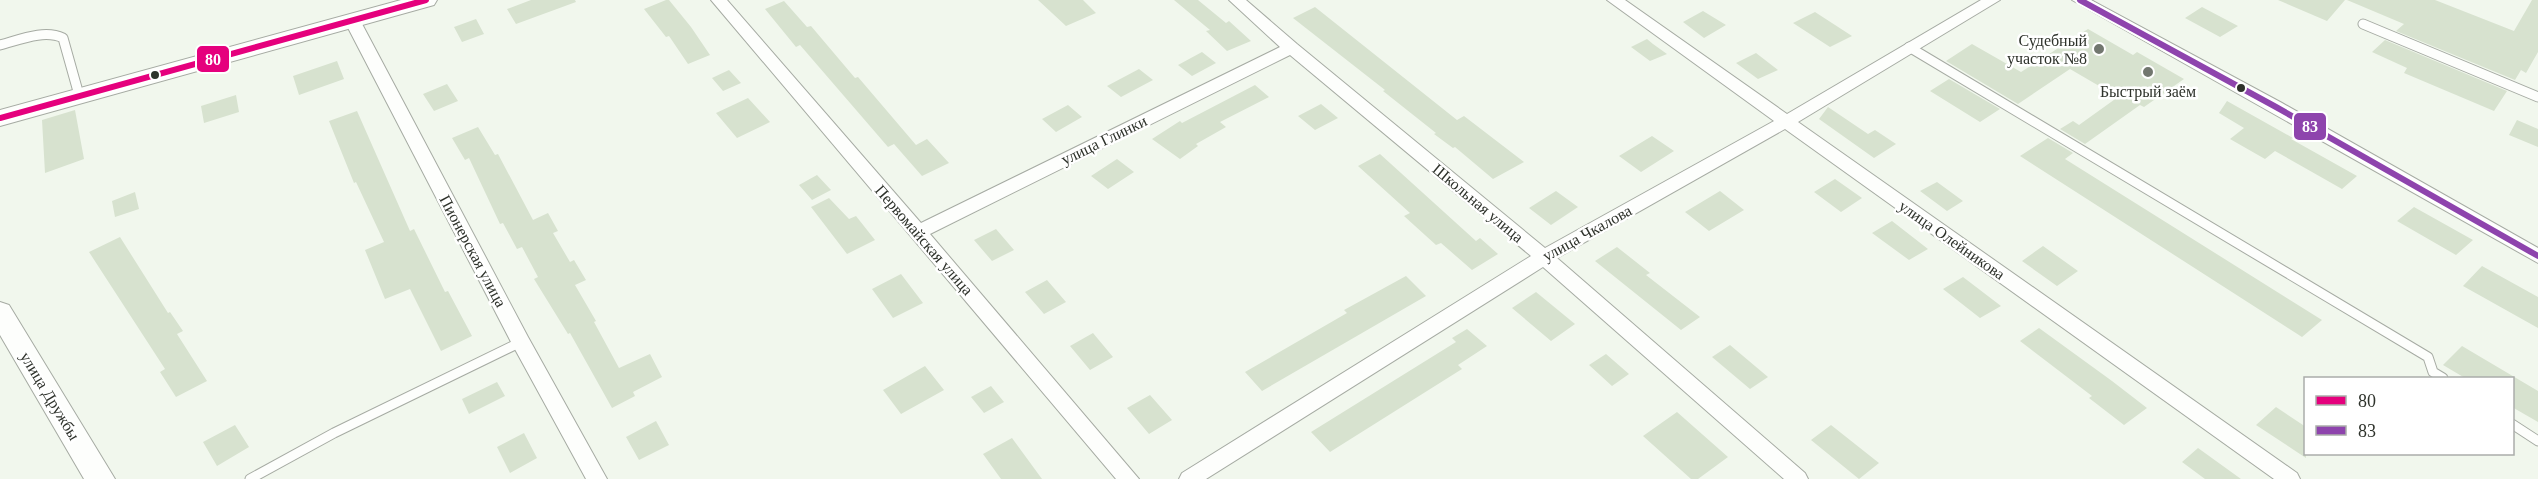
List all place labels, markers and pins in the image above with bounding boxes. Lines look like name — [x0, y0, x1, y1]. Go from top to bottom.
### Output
place label: Судебный участок №8 — [2007, 32, 2087, 68]
marker: Судебный участок №8 — [2092, 42, 2106, 56]
marker: Быстрый заём — [2141, 65, 2155, 79]
unlabelled marker — [149, 69, 161, 81]
unlabelled marker — [2235, 82, 2247, 94]
place label: Быстрый заём — [2100, 83, 2196, 101]

